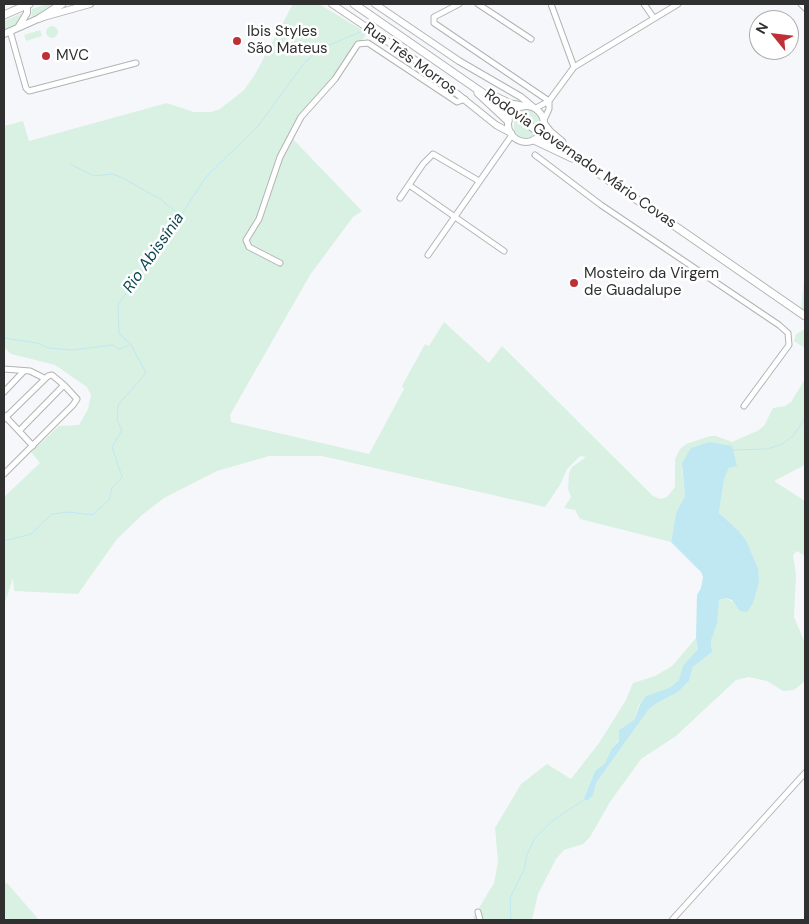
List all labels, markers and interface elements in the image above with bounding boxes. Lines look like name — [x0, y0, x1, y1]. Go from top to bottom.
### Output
north arrow — [749, 10, 799, 60]
street label: Rua Três Morros — [360, 19, 460, 99]
text: N — [751, 19, 772, 37]
place label: Ibis Styles São Mateus — [247, 23, 328, 58]
marker: Ibis Styles São Mateus — [231, 35, 243, 47]
place label: MVC — [56, 47, 89, 65]
marker: MVC — [40, 50, 52, 62]
street label: Rodovia Governador Mário Covas — [480, 86, 680, 232]
water label: Rio Abissínia — [119, 209, 189, 297]
place label: Mosteiro da Virgem de Guadalupe — [584, 265, 719, 300]
marker: Mosteiro da Virgem de Guadalupe — [568, 277, 580, 289]

